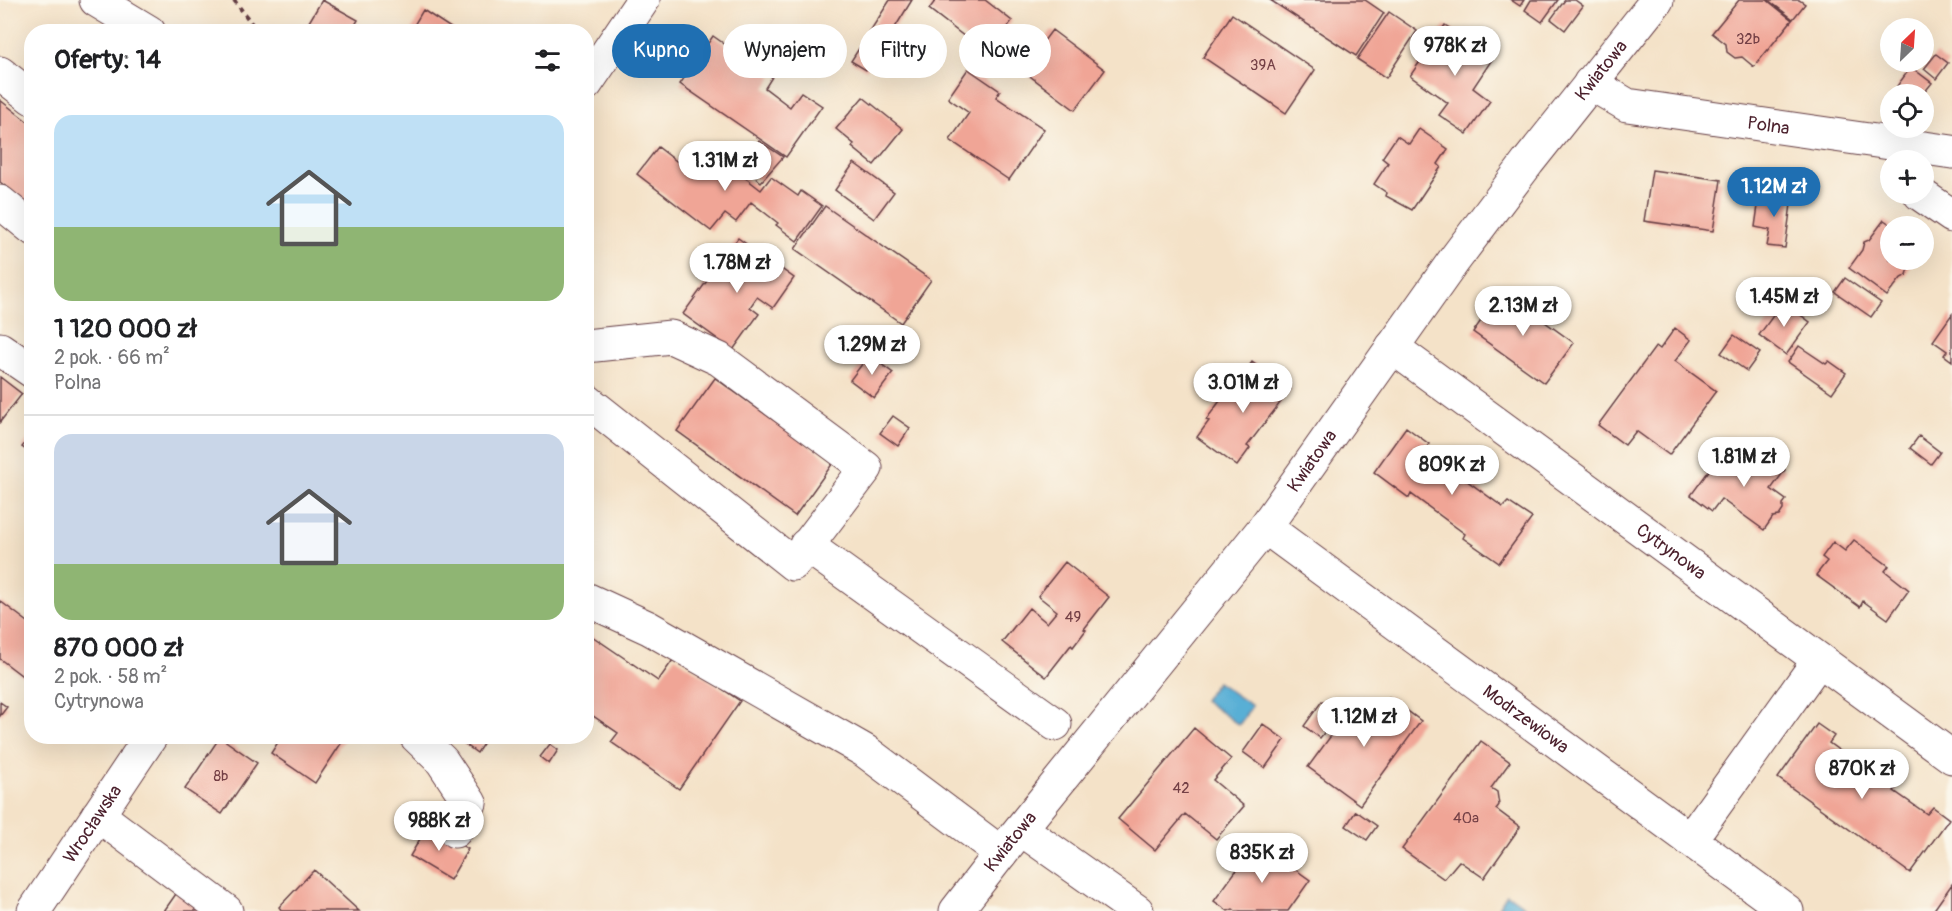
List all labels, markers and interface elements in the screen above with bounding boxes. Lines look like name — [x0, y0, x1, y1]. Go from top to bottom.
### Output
north arrow — [1880, 18, 1934, 72]
map controls — [1880, 18, 1934, 270]
chip: Kupno — [612, 24, 711, 78]
chip: Wynajem — [723, 24, 847, 78]
chip: Filtry — [859, 24, 947, 78]
chip: Nowe — [959, 24, 1051, 78]
pin: 978K zł — [1400, 26, 1510, 77]
house number: 32b — [1736, 30, 1760, 49]
text: 978K zł — [1424, 33, 1486, 58]
street label: Kwiatowa — [1570, 36, 1633, 106]
text: Oferty: 14 — [54, 44, 161, 76]
icon: filters — [531, 44, 564, 77]
house number: 39A — [1250, 56, 1276, 75]
button: locate — [1880, 84, 1934, 138]
street label: Polna — [1746, 112, 1791, 140]
pin: 1.31M zł — [663, 141, 787, 192]
text: 1.31M zł — [692, 148, 758, 173]
button: + — [1880, 150, 1934, 204]
icon: home — [255, 154, 363, 262]
pin: 1.12M zł — [1712, 167, 1836, 218]
text: 1.12M zł — [1741, 174, 1807, 199]
button: − — [1880, 216, 1934, 270]
pin: 1.78M zł — [675, 243, 799, 294]
text: 1.78M zł — [704, 250, 770, 275]
pin: 1.45M zł — [1722, 277, 1846, 328]
text: 1.45M zł — [1750, 284, 1818, 309]
pin: 2.13M zł — [1461, 286, 1585, 337]
text: 2.13M zł — [1489, 293, 1557, 318]
text: 1 120 000 zł — [54, 313, 197, 345]
pin: 1.29M zł — [810, 325, 934, 376]
text: 1.29M zł — [838, 332, 906, 357]
text: 2 pok. · 66 m² — [54, 345, 170, 370]
pin: 3.01M zł — [1181, 363, 1305, 414]
text: Polna — [54, 370, 101, 395]
text: 3.01M zł — [1207, 370, 1279, 395]
street label: Kwiatowa — [1282, 425, 1342, 497]
pin: 1.81M zł — [1682, 437, 1806, 488]
text: 1.81M zł — [1712, 444, 1776, 469]
pin: 809K zł — [1397, 445, 1507, 496]
text: 809K zł — [1419, 452, 1485, 477]
icon: home — [255, 473, 363, 581]
street label: Cytrynowa — [1631, 519, 1710, 585]
house number: 49 — [1065, 608, 1081, 627]
text: 870 000 zł — [54, 632, 183, 664]
text: 2 pok. · 58 m² — [54, 664, 167, 689]
street label: Modrzewiowa — [1478, 680, 1573, 759]
text: Cytrynowa — [54, 689, 144, 714]
pin: 1.12M zł — [1302, 697, 1426, 748]
text: 1.12M zł — [1331, 704, 1397, 729]
pin: 870K zł — [1807, 749, 1917, 800]
text: 870K zł — [1829, 756, 1895, 781]
house number: 8b — [214, 767, 228, 786]
house number: 42 — [1172, 779, 1190, 798]
street label: Wrocławska — [58, 781, 127, 867]
pin: 988K zł — [384, 801, 494, 852]
street label: Kwiatowa — [979, 807, 1042, 877]
text: 988K zł — [408, 808, 470, 833]
house number: 40a — [1453, 809, 1479, 828]
pin: 835K zł — [1207, 833, 1317, 884]
text: 835K zł — [1230, 840, 1294, 865]

